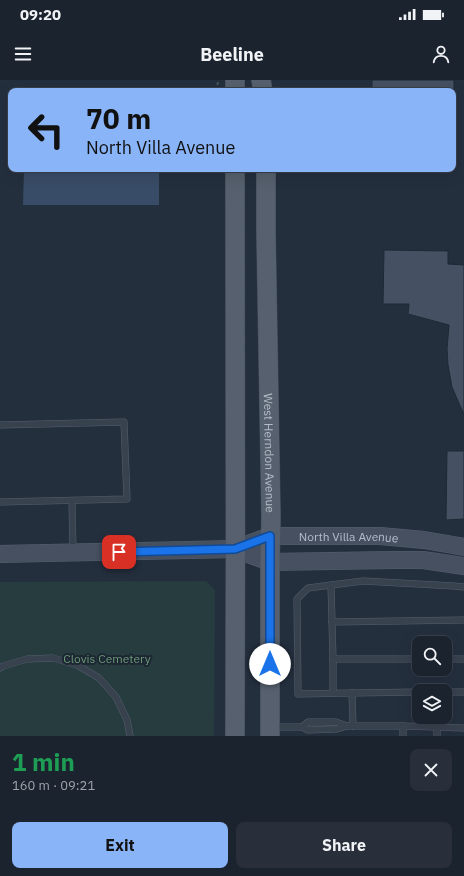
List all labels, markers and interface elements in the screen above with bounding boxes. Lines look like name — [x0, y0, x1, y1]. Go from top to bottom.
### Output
text: 09:20 — [20, 5, 61, 24]
icon: menu — [12, 43, 34, 65]
text: Beeline — [200, 43, 264, 66]
icon: person — [430, 43, 452, 65]
text: 70 m — [86, 100, 151, 137]
icon: left — [20, 104, 72, 156]
text: North Villa Avenue — [86, 136, 235, 159]
street label: West Herndon Avenue — [261, 393, 278, 513]
street label: North Villa Avenue — [299, 528, 399, 545]
pin — [102, 535, 136, 569]
icon: arrive — [108, 541, 130, 563]
map controls — [412, 636, 452, 724]
button: search — [412, 636, 452, 676]
position arrow — [249, 643, 291, 685]
park label: Clovis Cemetery — [63, 651, 151, 666]
button: layers — [412, 684, 452, 724]
text: 1 min — [12, 746, 75, 778]
button: close — [410, 749, 452, 791]
text: 160 m · 09:21 — [12, 777, 95, 794]
button: Exit — [12, 822, 228, 868]
button: Share — [236, 822, 452, 868]

